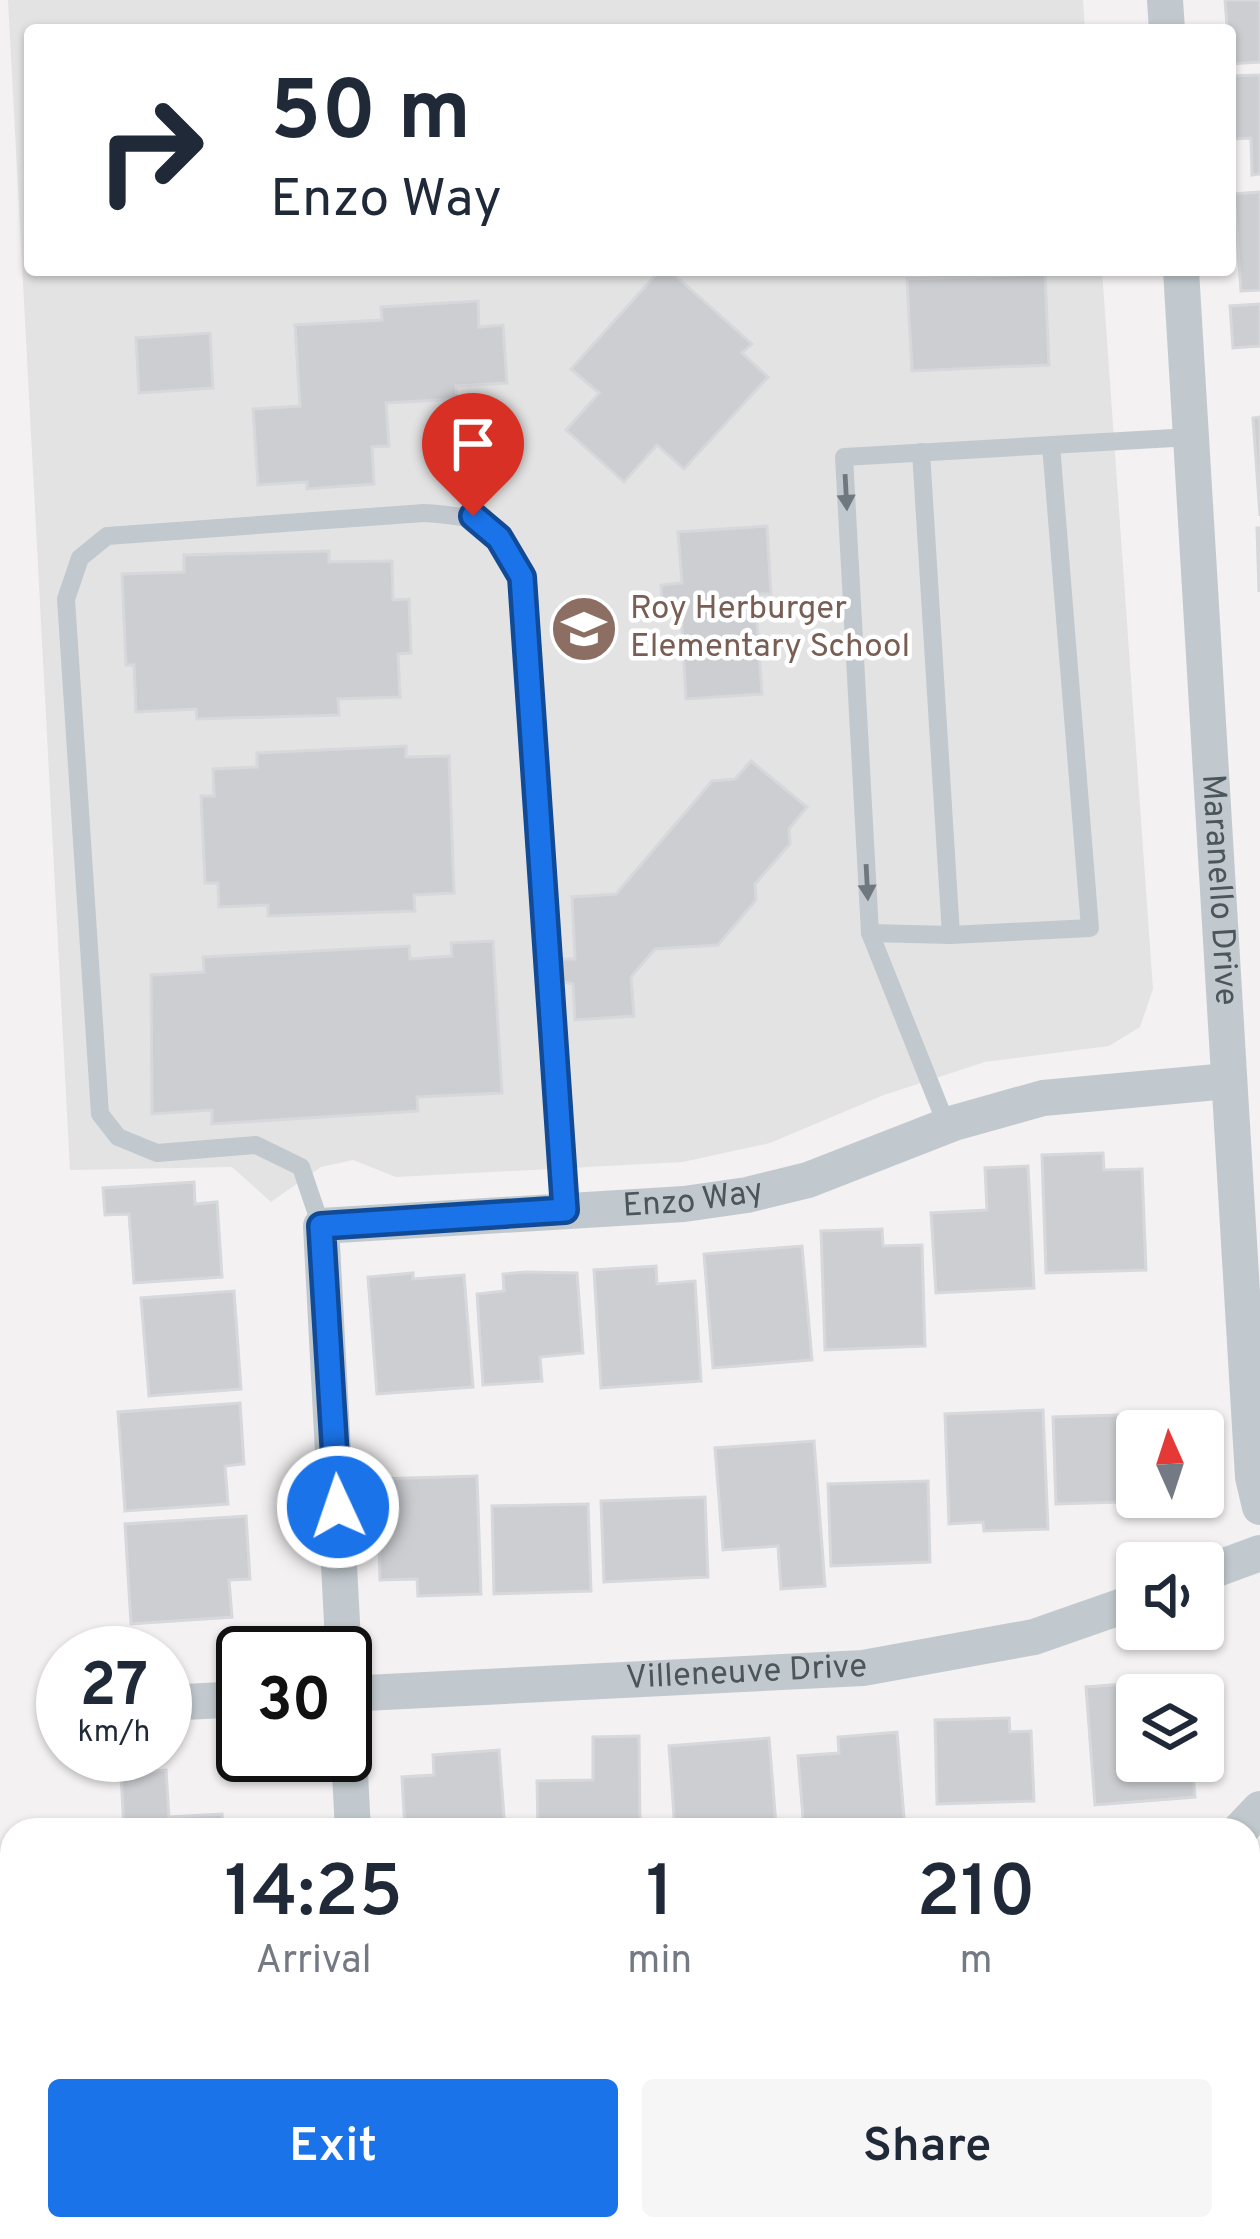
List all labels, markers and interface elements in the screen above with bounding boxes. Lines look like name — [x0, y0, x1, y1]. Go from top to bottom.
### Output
text: 50 m — [270, 63, 471, 169]
icon: right — [72, 72, 228, 228]
text: Enzo Way — [270, 167, 502, 236]
pin — [422, 393, 524, 516]
icon: arrive — [440, 411, 506, 477]
one-way arrow — [836, 474, 855, 511]
place label: Roy Herburger Elementary School — [630, 589, 910, 669]
school or university icon: Roy Herburger Elementary School — [549, 594, 619, 664]
street label: Maranello Drive — [1190, 773, 1246, 1007]
one-way arrow — [858, 864, 877, 902]
street label: Enzo Way — [621, 1171, 768, 1229]
north arrow — [1116, 1410, 1224, 1518]
map controls — [1116, 1410, 1224, 1782]
position arrow — [275, 1444, 401, 1570]
button: sound — [1116, 1542, 1224, 1650]
speed limit sign: 30 — [216, 1626, 372, 1782]
street label: Villeneuve Drive — [625, 1647, 868, 1701]
text: 27 — [80, 1651, 148, 1727]
button: layers — [1116, 1674, 1224, 1782]
text: km/h — [78, 1715, 150, 1752]
text: 14:25 — [224, 1850, 403, 1942]
text: 1 — [646, 1850, 674, 1942]
text: 210 — [917, 1850, 1036, 1942]
text: Arrival — [256, 1938, 372, 1987]
text: min — [627, 1938, 692, 1987]
text: m — [960, 1938, 993, 1987]
button: Exit — [48, 2079, 618, 2217]
button: Share — [642, 2079, 1212, 2217]

